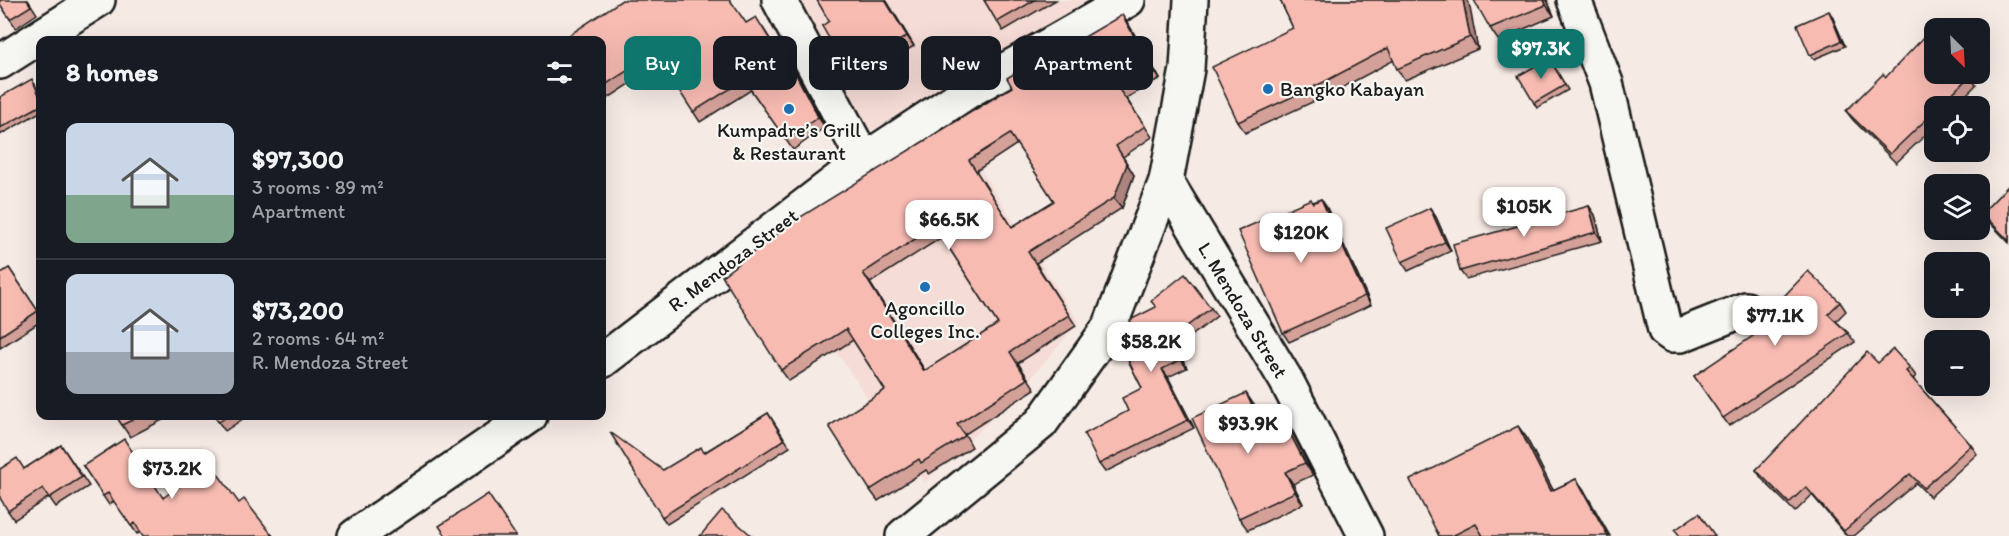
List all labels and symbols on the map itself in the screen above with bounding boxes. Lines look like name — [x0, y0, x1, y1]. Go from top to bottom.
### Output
north arrow — [1924, 18, 1990, 84]
pin: $97.3K — [1492, 29, 1590, 80]
place label: Bangko Kabayan — [1280, 77, 1424, 101]
marker: Bangko Kabayan — [1261, 82, 1275, 96]
marker: Kumpadre’s Grill & Restaurant — [782, 102, 796, 116]
place label: Kumpadre’s Grill & Restaurant — [717, 118, 861, 165]
pin: $105K — [1482, 187, 1566, 238]
pin: $66.5K — [900, 200, 998, 251]
street label: R. Mendoza Street — [663, 203, 803, 317]
pin: $120K — [1259, 213, 1343, 264]
street label: L. Mendoza Street — [1193, 238, 1293, 382]
marker: Agoncillo Colleges Inc. — [918, 280, 932, 294]
place label: Agoncillo Colleges Inc. — [870, 296, 980, 343]
pin: $77.1K — [1726, 296, 1824, 347]
pin: $58.2K — [1102, 322, 1200, 373]
pin: $93.9K — [1199, 404, 1297, 455]
pin: $73.2K — [123, 449, 221, 500]

